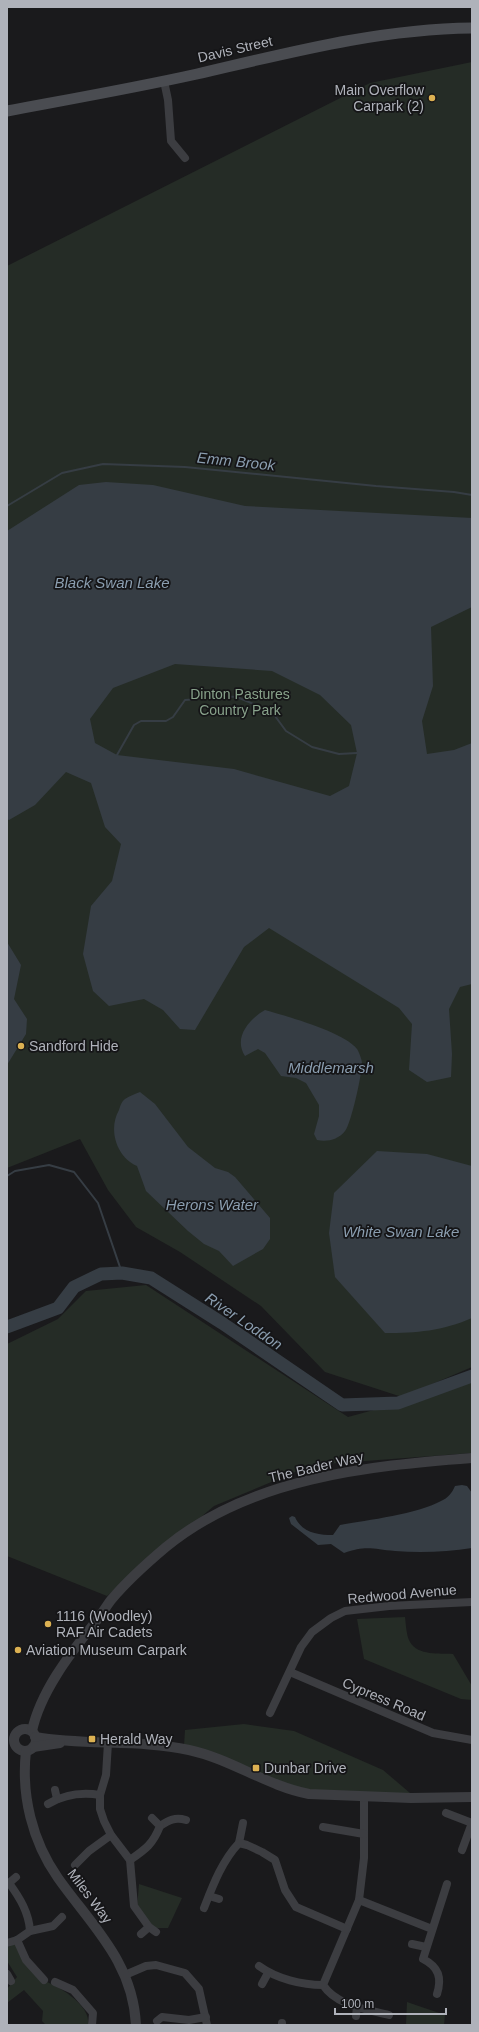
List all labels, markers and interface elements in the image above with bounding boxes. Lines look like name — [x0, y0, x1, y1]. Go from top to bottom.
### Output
street label: Davis Street — [196, 33, 274, 65]
place label: Main Overflow Carpark (2) — [335, 82, 425, 114]
marker: Main Overflow Carpark (2) — [427, 93, 437, 103]
water label: Emm Brook — [196, 448, 277, 474]
water label: Black Swan Lake — [54, 574, 170, 591]
park label: Dinton Pastures Country Park — [190, 686, 290, 718]
place label: Sandford Hide — [29, 1038, 119, 1054]
marker: Sandford Hide — [16, 1041, 26, 1051]
water label: Middlemarsh — [288, 1059, 374, 1076]
water label: Herons Water — [166, 1196, 259, 1213]
water label: White Swan Lake — [343, 1223, 459, 1240]
water label: River Loddon — [202, 1289, 286, 1353]
street label: The Bader Way — [267, 1448, 365, 1486]
street label: Redwood Avenue — [347, 1581, 457, 1607]
place label: 1116 (Woodley) RAF Air Cadets — [56, 1608, 153, 1640]
marker: 1116 (Woodley) RAF Air Cadets — [43, 1619, 53, 1629]
place label: Aviation Museum Carpark — [26, 1642, 188, 1658]
marker: Aviation Museum Carpark — [13, 1645, 23, 1655]
street label: Cypress Road — [340, 1674, 428, 1724]
place label: Herald Way — [100, 1731, 173, 1747]
marker: Herald Way — [87, 1734, 97, 1744]
place label: Dunbar Drive — [264, 1760, 347, 1776]
marker: Dunbar Drive — [251, 1763, 261, 1773]
street label: Miles Way — [64, 1866, 116, 1926]
scale bar — [335, 1990, 446, 2016]
text: 100 m — [341, 1997, 374, 2011]

